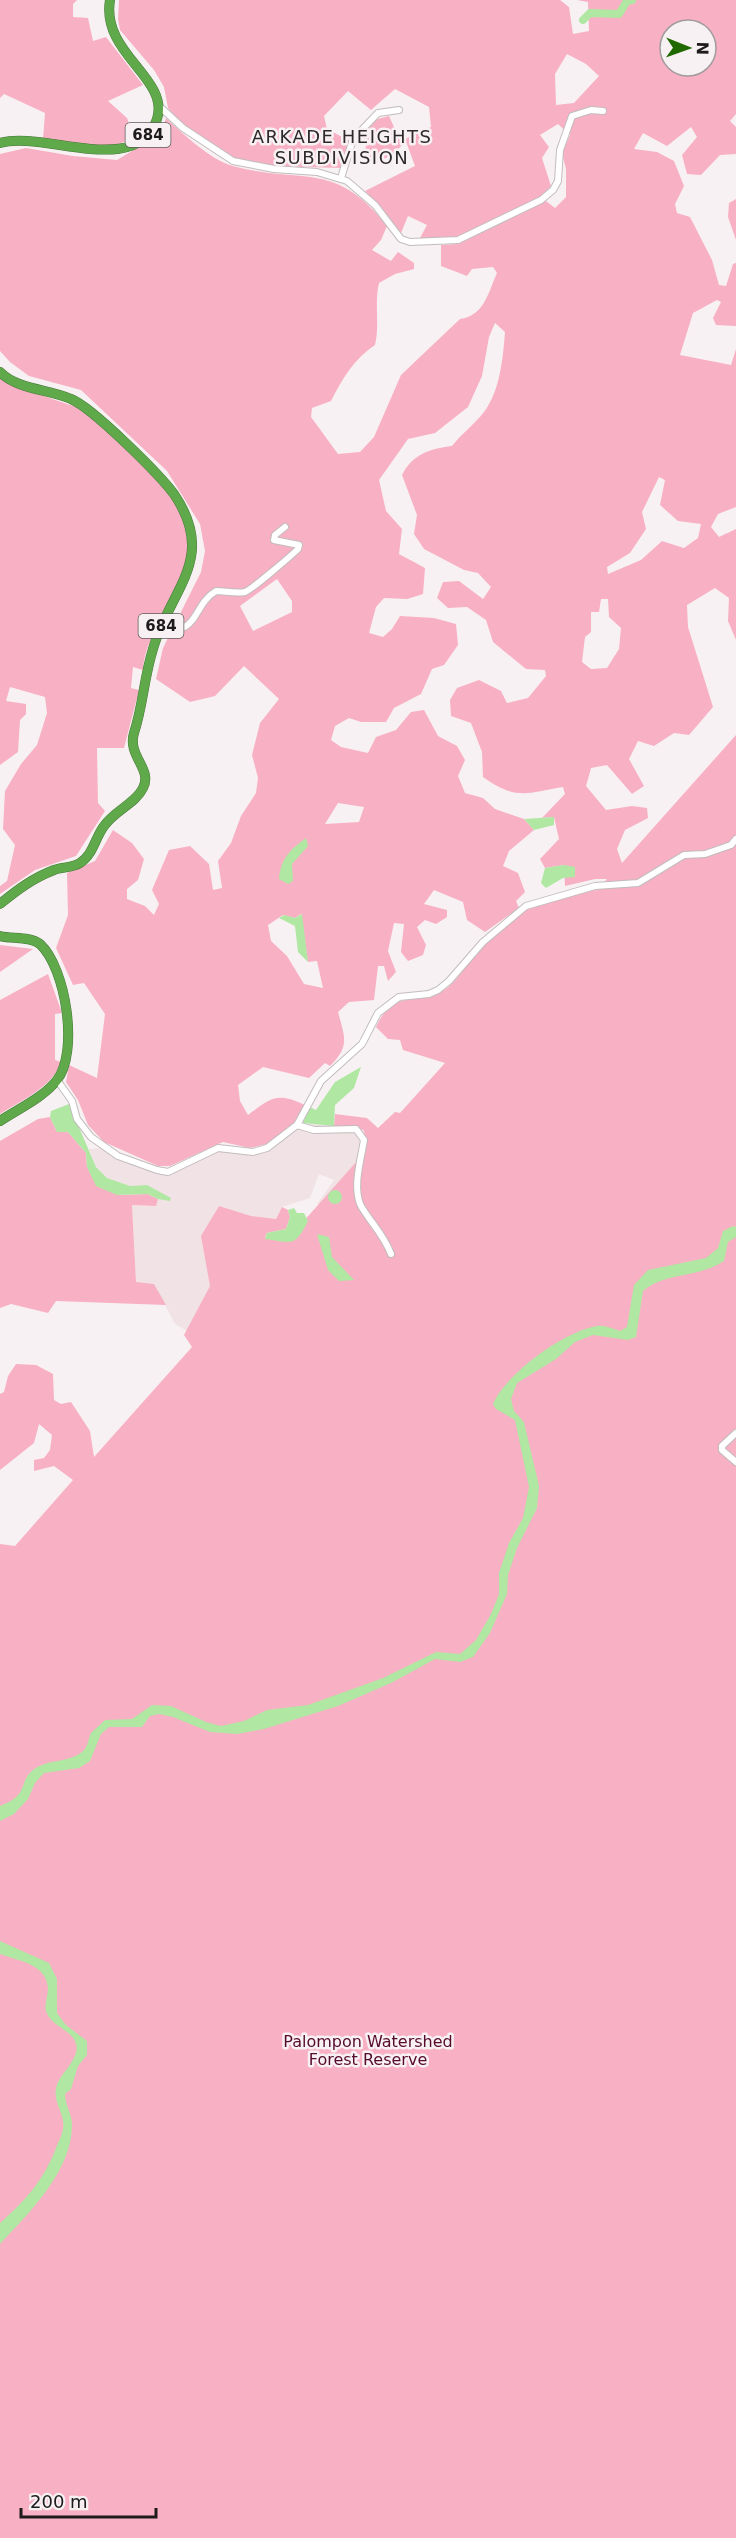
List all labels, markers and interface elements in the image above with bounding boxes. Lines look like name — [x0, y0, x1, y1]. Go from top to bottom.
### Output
north arrow — [658, 18, 718, 78]
text: N — [693, 41, 712, 55]
road number: 684 — [126, 123, 170, 147]
district label: ARKADE HEIGHTS SUBDIVISION — [252, 126, 432, 168]
road number: 684 — [138, 614, 184, 638]
park label: Palompon Watershed Forest Reserve — [283, 2032, 453, 2069]
scale bar — [21, 2481, 156, 2519]
text: 200 m — [30, 2491, 88, 2512]

